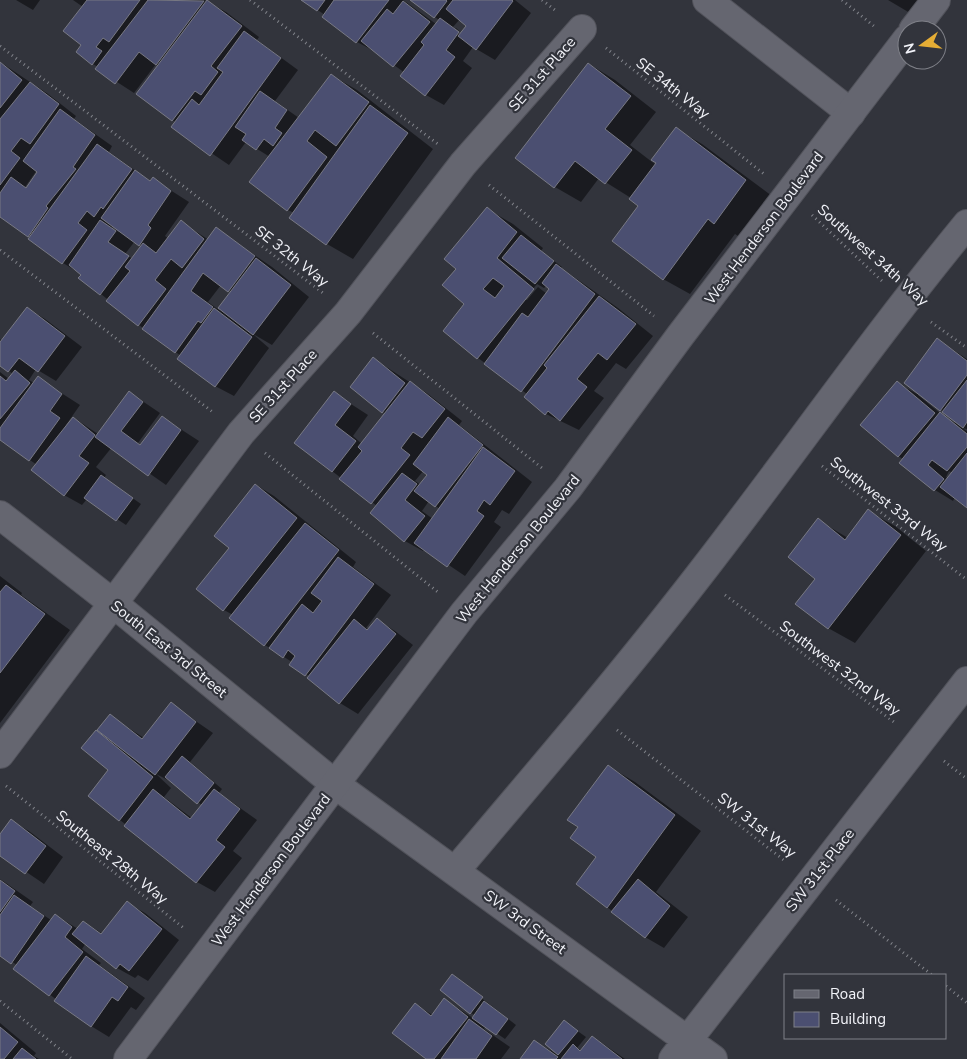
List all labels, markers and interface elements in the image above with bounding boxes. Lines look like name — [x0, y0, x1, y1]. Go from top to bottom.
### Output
north arrow — [897, 20, 947, 70]
street label: SE 31st Place — [504, 32, 580, 116]
text: N — [899, 41, 920, 56]
street label: SE 34th Way — [632, 53, 714, 123]
street label: West Henderson Boulevard — [700, 148, 828, 308]
street label: Southwest 34th Way — [813, 200, 933, 311]
street label: SE 32th Way — [251, 221, 333, 291]
street label: SE 31st Place — [245, 345, 321, 427]
street label: Southwest 33rd Way — [826, 452, 952, 556]
street label: West Henderson Boulevard — [452, 470, 584, 628]
street label: South East 3rd Street — [107, 596, 232, 703]
street label: Southwest 32nd Way — [775, 616, 905, 720]
street label: SW 31st Way — [713, 788, 801, 862]
street label: West Henderson Boulevard — [207, 790, 335, 950]
street label: Southeast 28th Way — [52, 806, 172, 909]
street label: SW 31st Place — [781, 824, 859, 916]
street label: SW 3rd Street — [480, 885, 571, 959]
legend — [784, 974, 947, 1039]
text: Road — [830, 984, 865, 1004]
text: Building — [830, 1009, 886, 1029]

